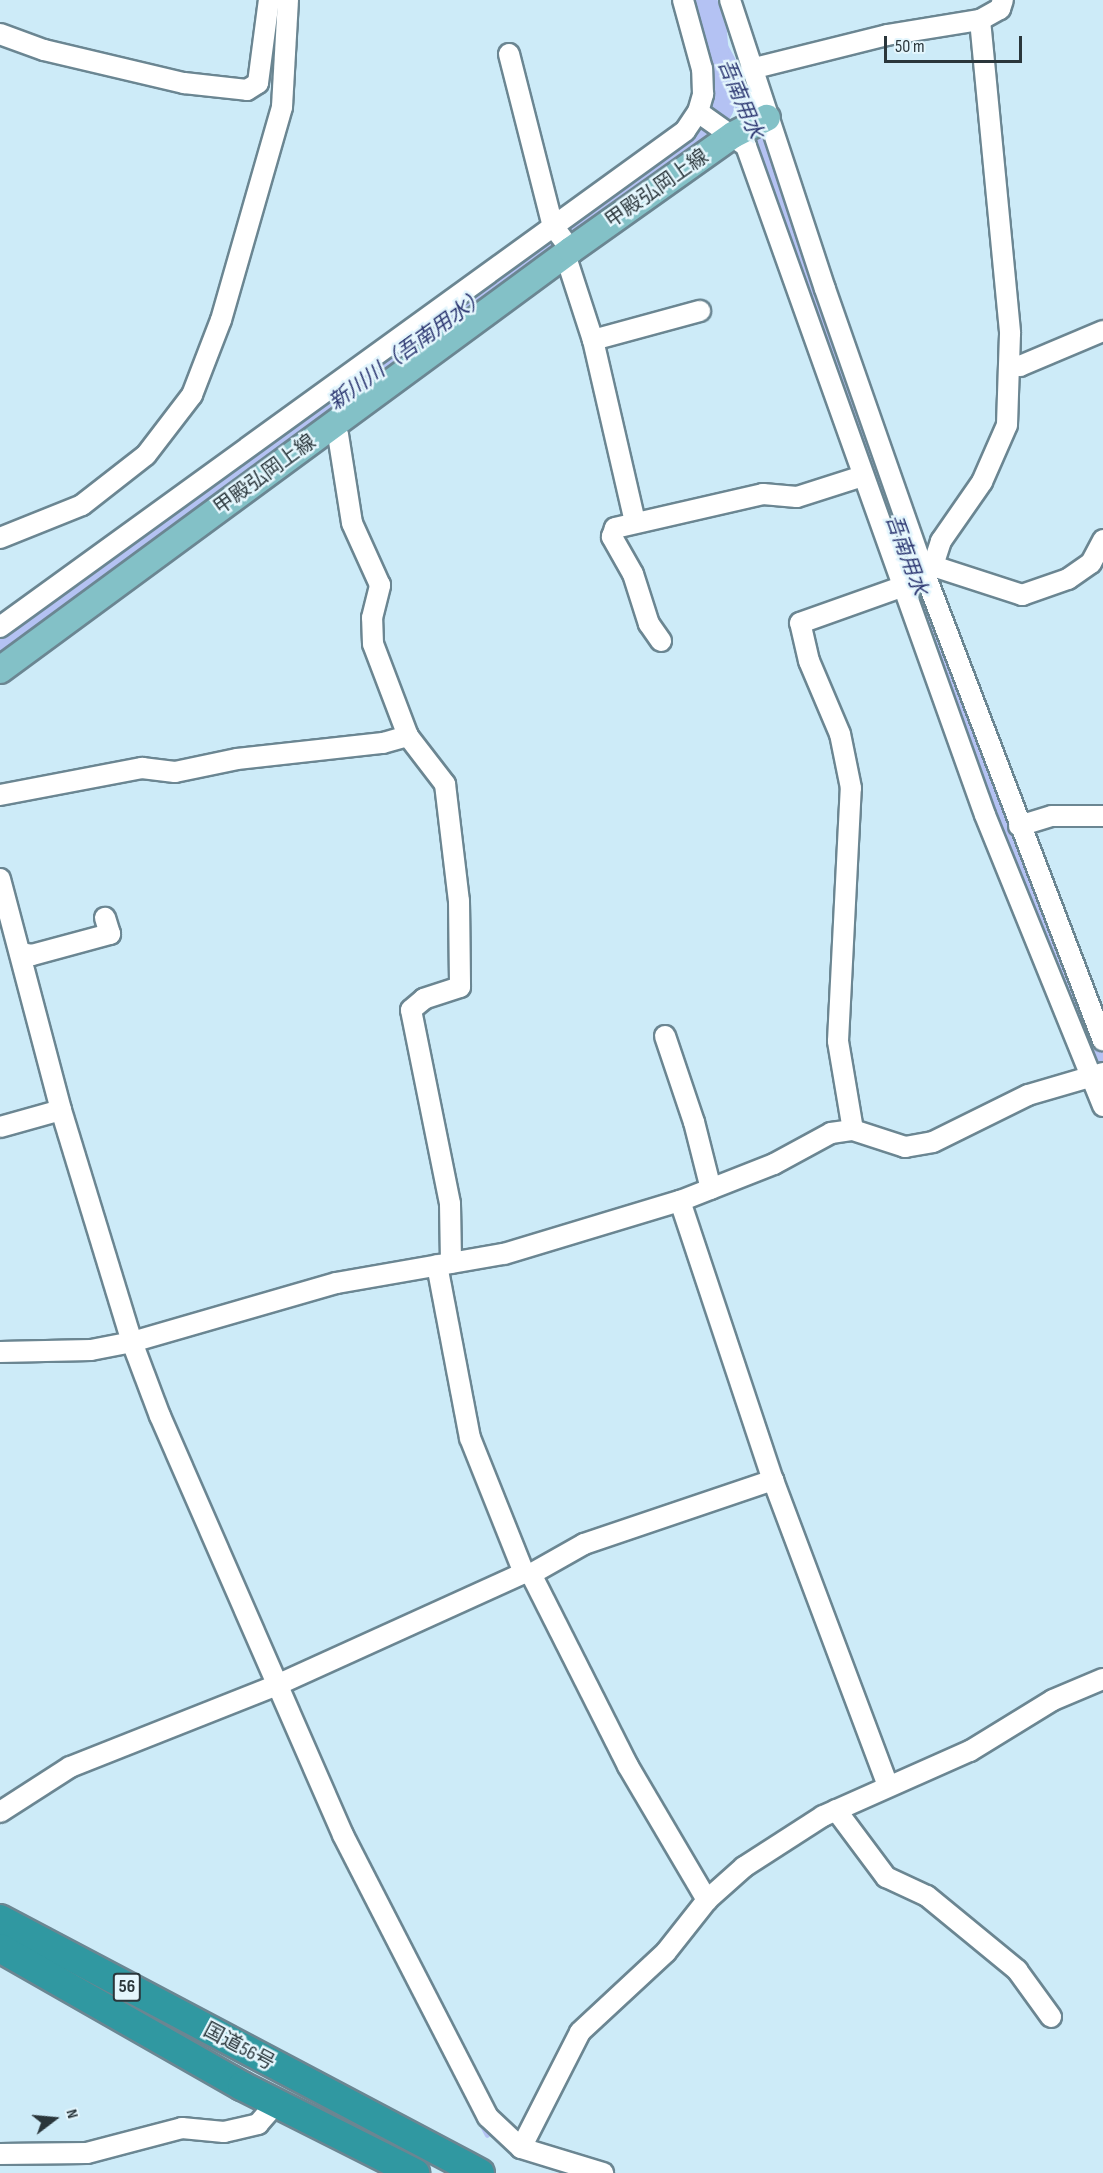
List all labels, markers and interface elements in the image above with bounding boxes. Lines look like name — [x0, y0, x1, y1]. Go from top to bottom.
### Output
scale bar — [887, 24, 1025, 62]
text: 50 m — [895, 36, 925, 57]
water label: 吾南用水 — [712, 55, 768, 143]
street label: 甲殿弘岡上線 — [601, 145, 713, 233]
water label: 新川川（吾南用水） — [324, 284, 492, 416]
street label: 甲殿弘岡上線 — [209, 430, 321, 520]
water label: 吾南用水 — [880, 511, 932, 599]
road number: 56 — [112, 1972, 142, 2002]
street label: 国道56号 — [199, 2018, 279, 2076]
north arrow — [24, 2089, 84, 2149]
text: N — [61, 2107, 82, 2121]

